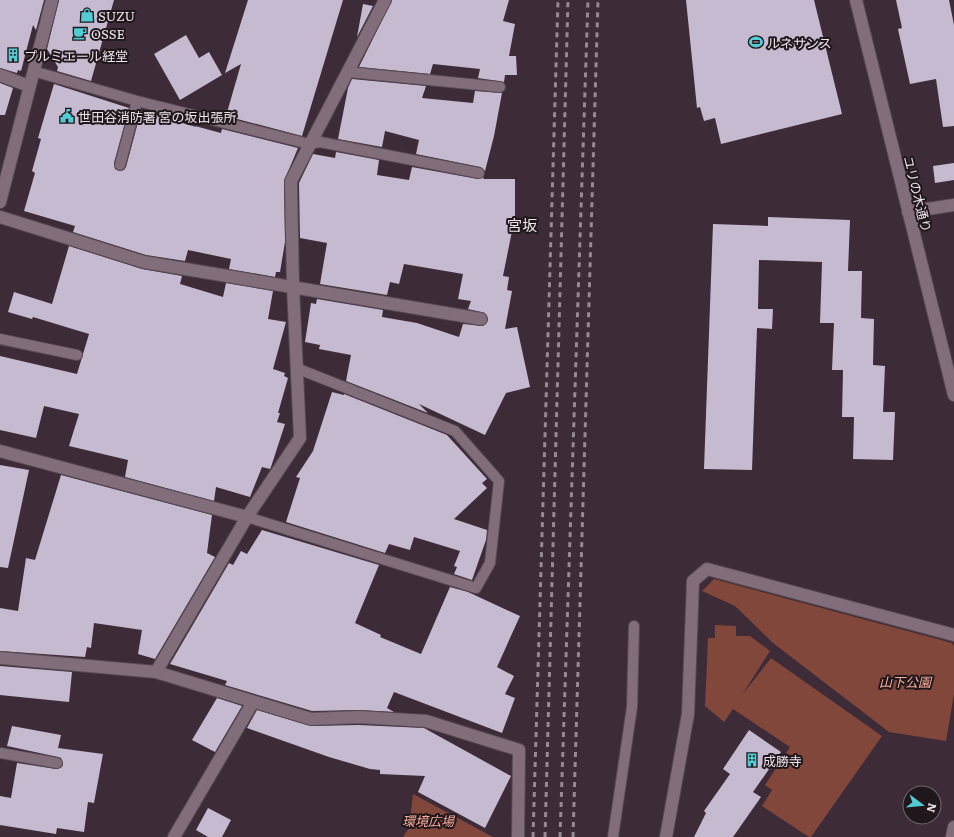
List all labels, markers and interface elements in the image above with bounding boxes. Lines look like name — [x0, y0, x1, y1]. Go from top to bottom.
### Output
place label: SUZU — [98, 6, 135, 25]
shop icon: SUZU — [79, 7, 95, 23]
place label: OSSE — [91, 24, 125, 43]
cafe icon: OSSE — [72, 25, 88, 41]
place label: ルネサンス — [767, 33, 832, 52]
sports icon: ルネサンス — [748, 34, 764, 50]
place label: プルミエール経堂 — [24, 46, 128, 65]
building icon: プルミエール経堂 — [5, 47, 21, 63]
place label: 世田谷消防署 宮の坂出張所 — [78, 107, 237, 126]
public building icon: 世田谷消防署 宮の坂出張所 — [59, 108, 75, 124]
street label: ユリの木通り — [899, 154, 937, 234]
district label: 宮坂 — [507, 213, 537, 236]
park label: 山下公園 — [879, 672, 933, 691]
place label: 成勝寺 — [763, 751, 802, 770]
building icon: 成勝寺 — [744, 752, 760, 768]
north arrow — [902, 785, 942, 825]
text: N — [924, 801, 942, 815]
park label: 環境広場 — [402, 811, 456, 830]

